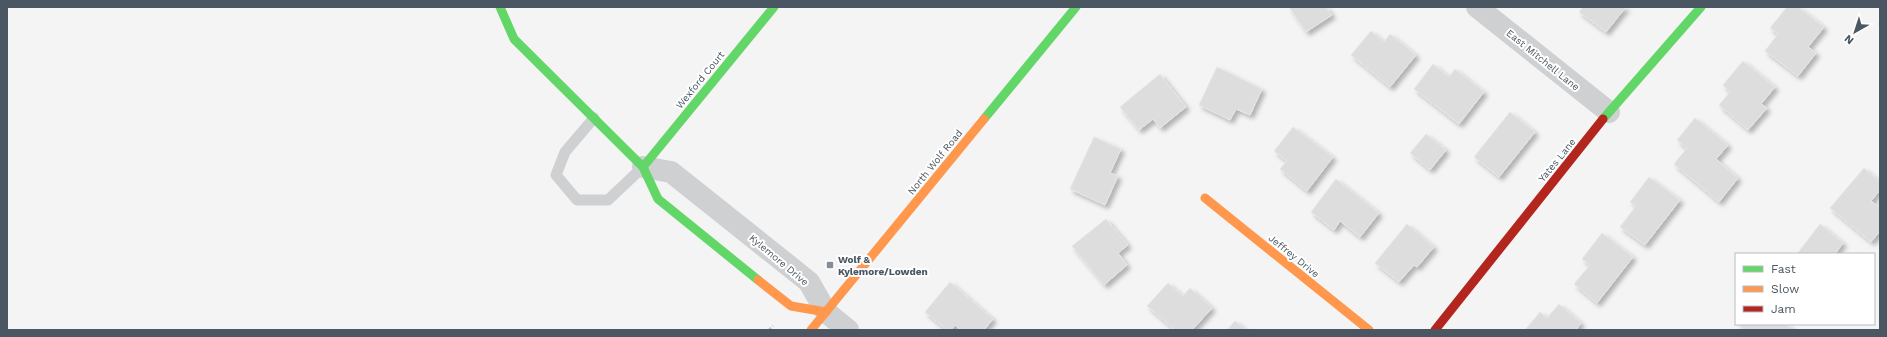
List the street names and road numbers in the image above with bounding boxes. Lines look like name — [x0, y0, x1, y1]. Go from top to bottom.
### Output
street label: East Mitchell Lane — [1504, 27, 1582, 93]
street label: Wexford Court — [674, 48, 727, 111]
street label: North Wolf Road — [905, 127, 965, 197]
street label: Yates Lane — [1536, 136, 1578, 184]
street label: Kylemore Drive — [747, 232, 811, 288]
street label: Jeffrey Drive — [1267, 232, 1322, 280]

